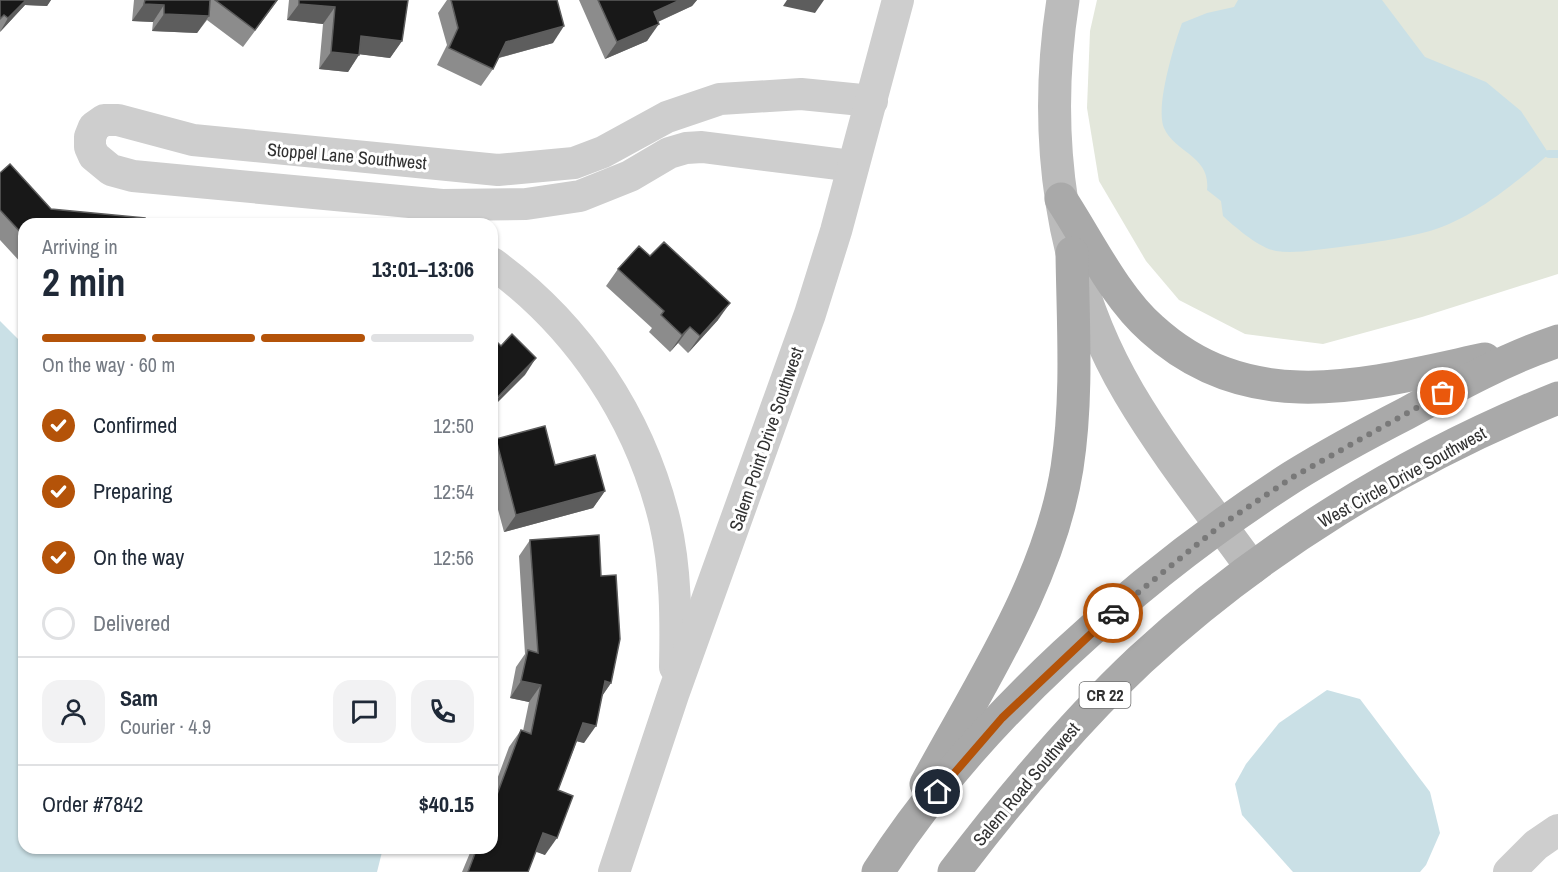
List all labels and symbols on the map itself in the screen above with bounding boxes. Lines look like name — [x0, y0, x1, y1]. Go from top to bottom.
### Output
street label: Stoppel Lane Southwest — [266, 137, 428, 175]
street label: Salem Point Drive Southwest — [723, 344, 809, 534]
pin — [1417, 367, 1468, 418]
street label: West Circle Drive Southwest — [1314, 420, 1490, 534]
courier — [1083, 583, 1143, 643]
road number: CR 22 — [1080, 682, 1130, 708]
street label: Salem Road Southwest — [967, 717, 1085, 851]
pin — [912, 766, 963, 817]

